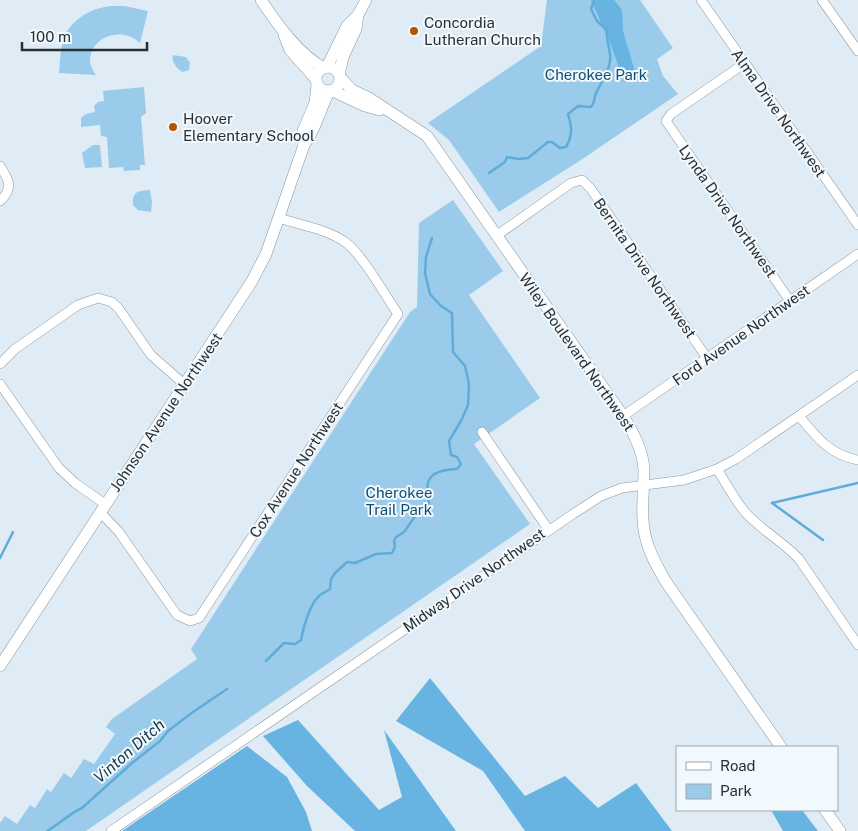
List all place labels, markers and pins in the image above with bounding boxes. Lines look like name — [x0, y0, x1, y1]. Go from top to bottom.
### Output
place label: Concordia Lutheran Church — [424, 14, 541, 48]
marker: Concordia Lutheran Church — [408, 25, 420, 37]
place label: Hoover Elementary School — [183, 110, 315, 144]
marker: Hoover Elementary School — [167, 121, 179, 133]

